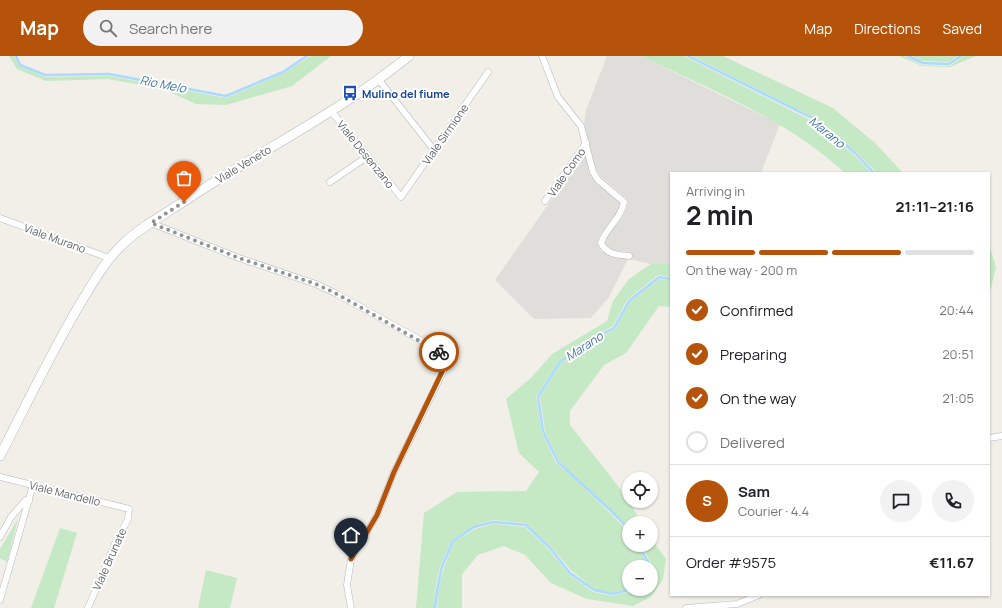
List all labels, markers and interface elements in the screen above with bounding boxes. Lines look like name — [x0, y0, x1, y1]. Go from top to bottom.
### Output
search box — [83, 10, 363, 46]
text: Map — [20, 15, 59, 41]
icon: search — [97, 17, 119, 39]
text: Search here — [129, 18, 212, 39]
text: Map — [804, 19, 832, 38]
text: Directions — [854, 19, 921, 38]
text: Saved — [943, 19, 982, 38]
water label: Rio Melo — [138, 71, 189, 97]
bus stop icon: Mulino del fiume — [341, 84, 359, 102]
place label: Mulino del fiume — [362, 86, 450, 101]
street label: Viale Sirmione — [419, 100, 472, 167]
water label: Marano — [805, 112, 849, 152]
street label: Viale Desenzano — [334, 117, 398, 191]
street label: Viale Veneto — [212, 141, 274, 186]
street label: Viale Como — [544, 144, 589, 199]
pin — [167, 161, 201, 202]
icon: bag — [173, 167, 195, 189]
text: Arriving in — [686, 182, 745, 200]
text: 21:11–21:16 — [896, 196, 974, 217]
text: 2 min — [686, 197, 754, 233]
street label: Viale Murano — [22, 220, 89, 256]
text: On the way · 200 m — [686, 261, 797, 279]
icon: check — [686, 299, 708, 321]
text: Confirmed — [720, 300, 793, 321]
text: 20:44 — [939, 301, 974, 319]
water label: Marano — [562, 327, 607, 364]
courier — [419, 332, 459, 372]
icon: bike — [428, 341, 450, 363]
icon: check — [686, 343, 708, 365]
text: Preparing — [720, 344, 787, 365]
text: 20:51 — [942, 345, 974, 363]
icon: check — [686, 387, 708, 409]
text: On the way — [720, 388, 796, 409]
text: 21:05 — [942, 389, 974, 407]
text: Delivered — [720, 432, 785, 453]
map controls — [622, 472, 658, 596]
button: locate — [622, 472, 658, 508]
street label: Viale Mandello — [28, 477, 103, 509]
button: chat — [880, 480, 922, 522]
button: phone — [932, 480, 974, 522]
text: Sam — [738, 481, 770, 502]
text: S — [702, 490, 712, 511]
text: Courier · 4.4 — [738, 502, 809, 520]
button: + — [622, 516, 658, 552]
pin — [334, 518, 368, 559]
icon: home — [340, 524, 362, 546]
street label: Viale Brunate — [89, 525, 130, 593]
text: Order #9575 — [686, 552, 776, 573]
text: €11.67 — [929, 552, 974, 573]
button: − — [622, 560, 658, 596]

